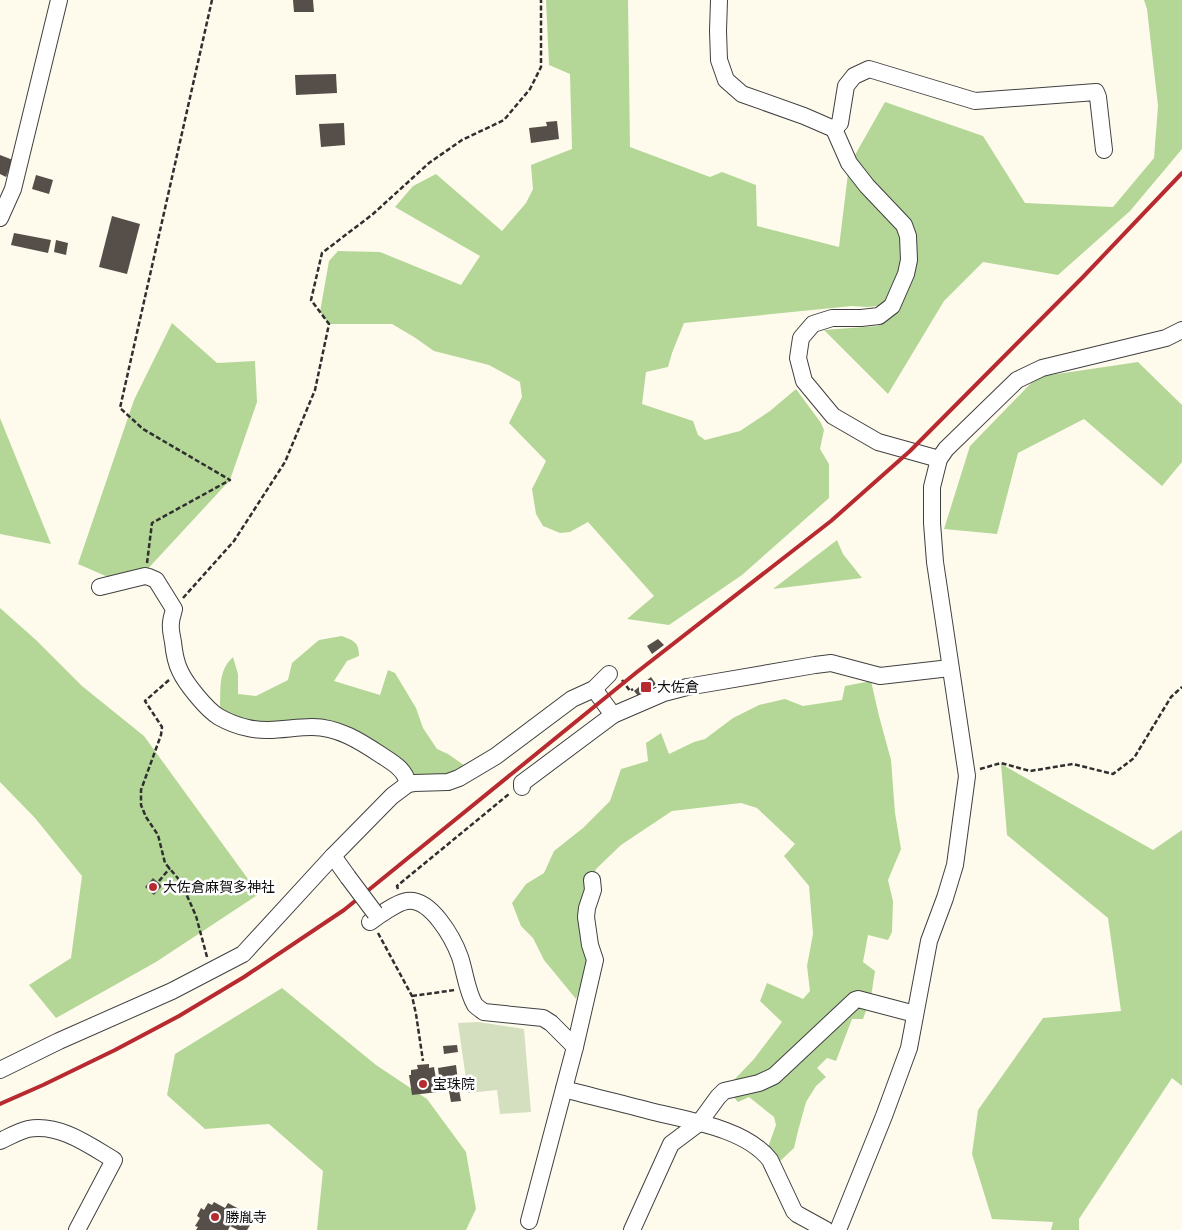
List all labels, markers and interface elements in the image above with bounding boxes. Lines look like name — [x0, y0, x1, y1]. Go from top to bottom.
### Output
marker: 大佐倉 — [639, 680, 653, 694]
place label: 大佐倉 — [657, 680, 699, 695]
place label: 大佐倉麻賀多神社 — [163, 880, 275, 895]
marker: 大佐倉麻賀多神社 — [147, 881, 159, 893]
place label: 宝珠院 — [433, 1077, 475, 1092]
marker: 宝珠院 — [417, 1078, 429, 1090]
place label: 勝胤寺 — [225, 1210, 267, 1225]
marker: 勝胤寺 — [209, 1211, 221, 1223]

